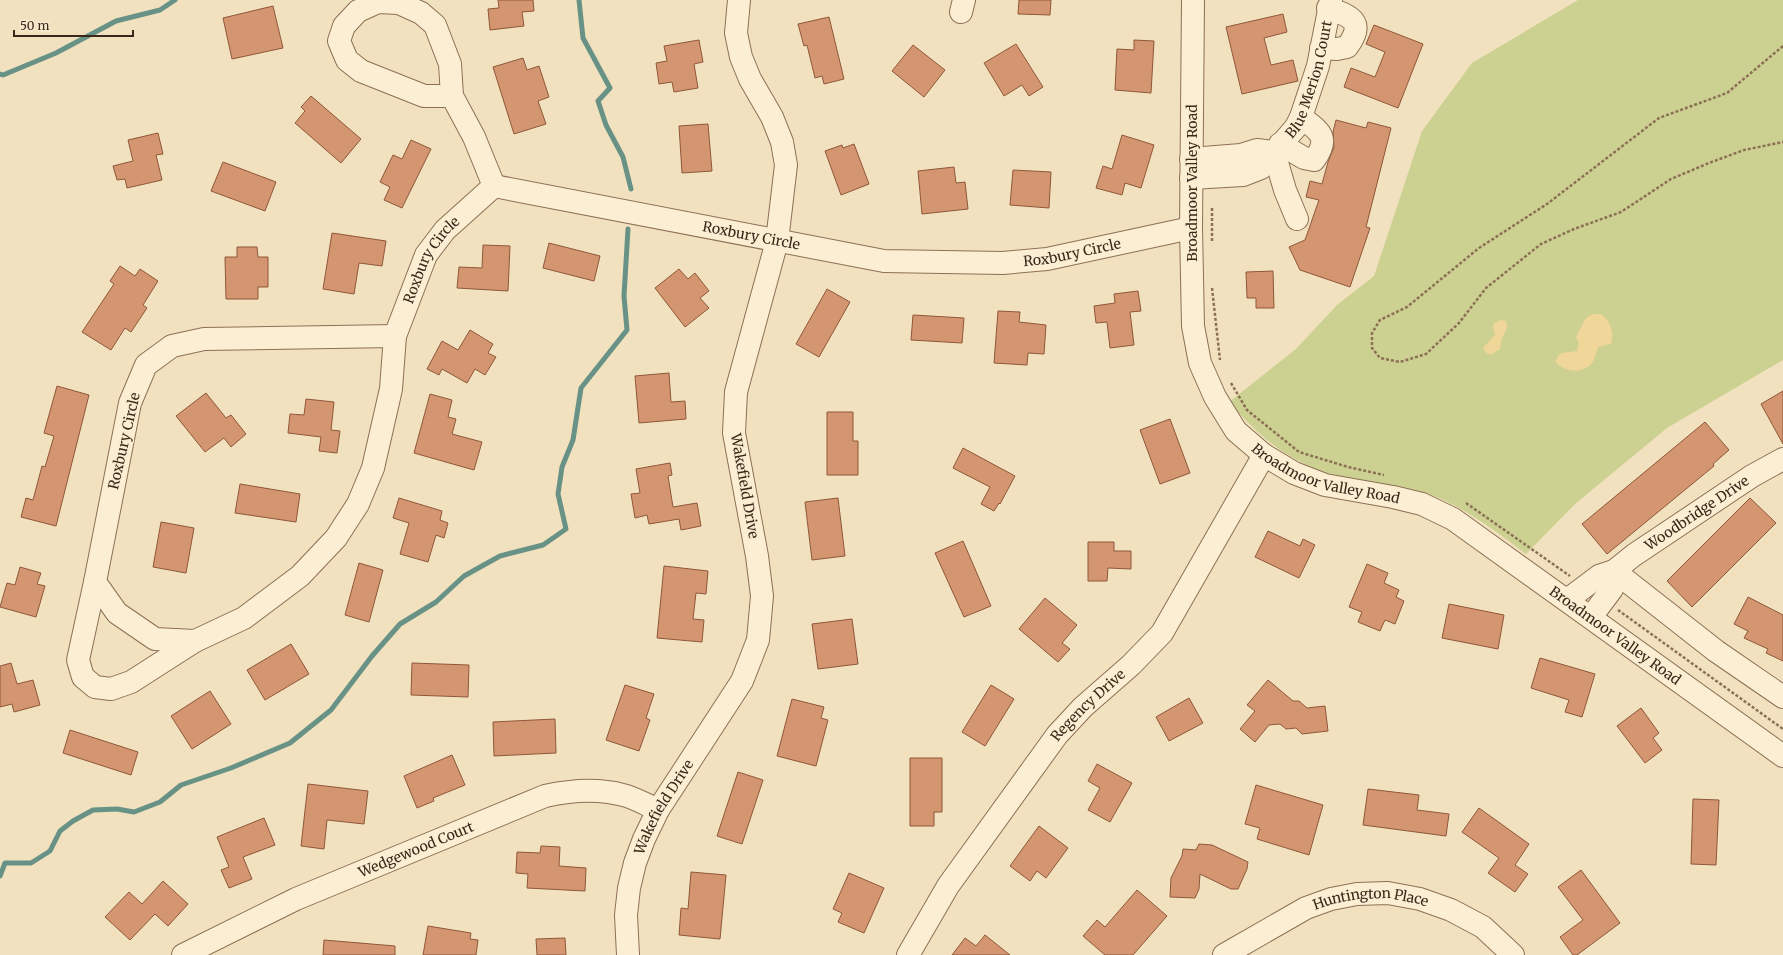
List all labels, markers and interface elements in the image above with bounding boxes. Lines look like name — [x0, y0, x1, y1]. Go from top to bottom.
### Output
scale bar — [14, 12, 133, 38]
text: 50 m — [20, 18, 49, 33]
street label: Blue Merion Court — [1281, 18, 1336, 142]
street label: Broadmoor Valley Road — [1183, 104, 1201, 262]
street label: Roxbury Circle — [399, 212, 463, 306]
street label: Roxbury Circle — [701, 217, 802, 254]
street label: Roxbury Circle — [1022, 234, 1122, 270]
street label: Roxbury Circle — [104, 391, 144, 491]
street label: Wakefield Drive — [727, 431, 763, 540]
street label: Broadmoor Valley Road — [1248, 439, 1402, 507]
street label: Woodbridge Drive — [1640, 472, 1752, 555]
street label: Broadmoor Valley Road — [1546, 582, 1685, 689]
street label: Regency Drive — [1047, 665, 1129, 745]
street label: Wakefield Drive — [630, 756, 697, 858]
street label: Wedgewood Court — [355, 817, 477, 882]
street label: Huntington Place — [1310, 884, 1431, 914]

